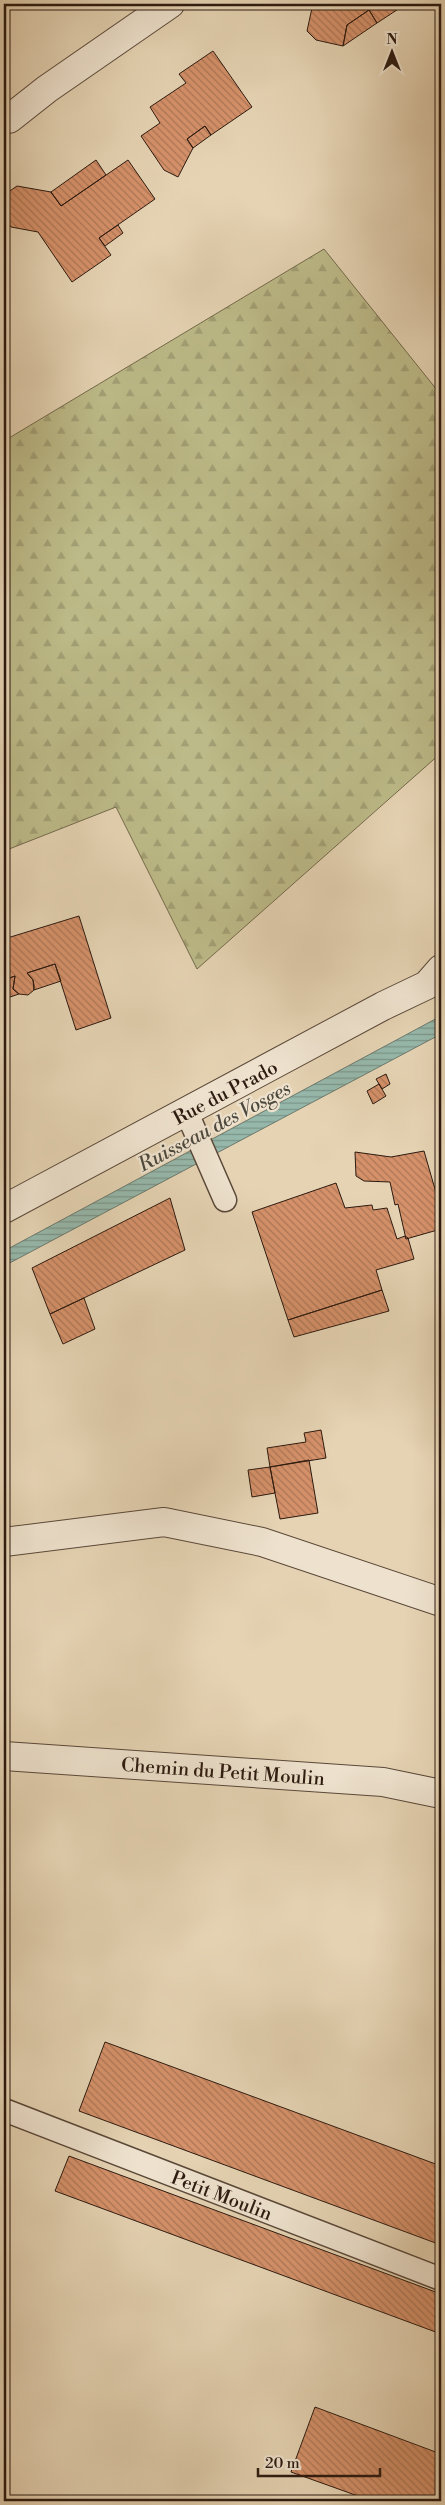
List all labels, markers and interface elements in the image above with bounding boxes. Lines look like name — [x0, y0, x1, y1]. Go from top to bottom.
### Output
north arrow — [368, 28, 418, 78]
text: N — [386, 31, 398, 49]
street label: Rue du Prado — [169, 1055, 282, 1131]
water label: Ruisseau des Vosges — [133, 1076, 296, 1179]
street label: Chemin du Petit Moulin — [120, 1753, 326, 1791]
street label: Petit Moulin — [168, 2166, 276, 2226]
scale bar — [258, 2445, 380, 2477]
text: 20 m — [265, 2454, 300, 2473]

